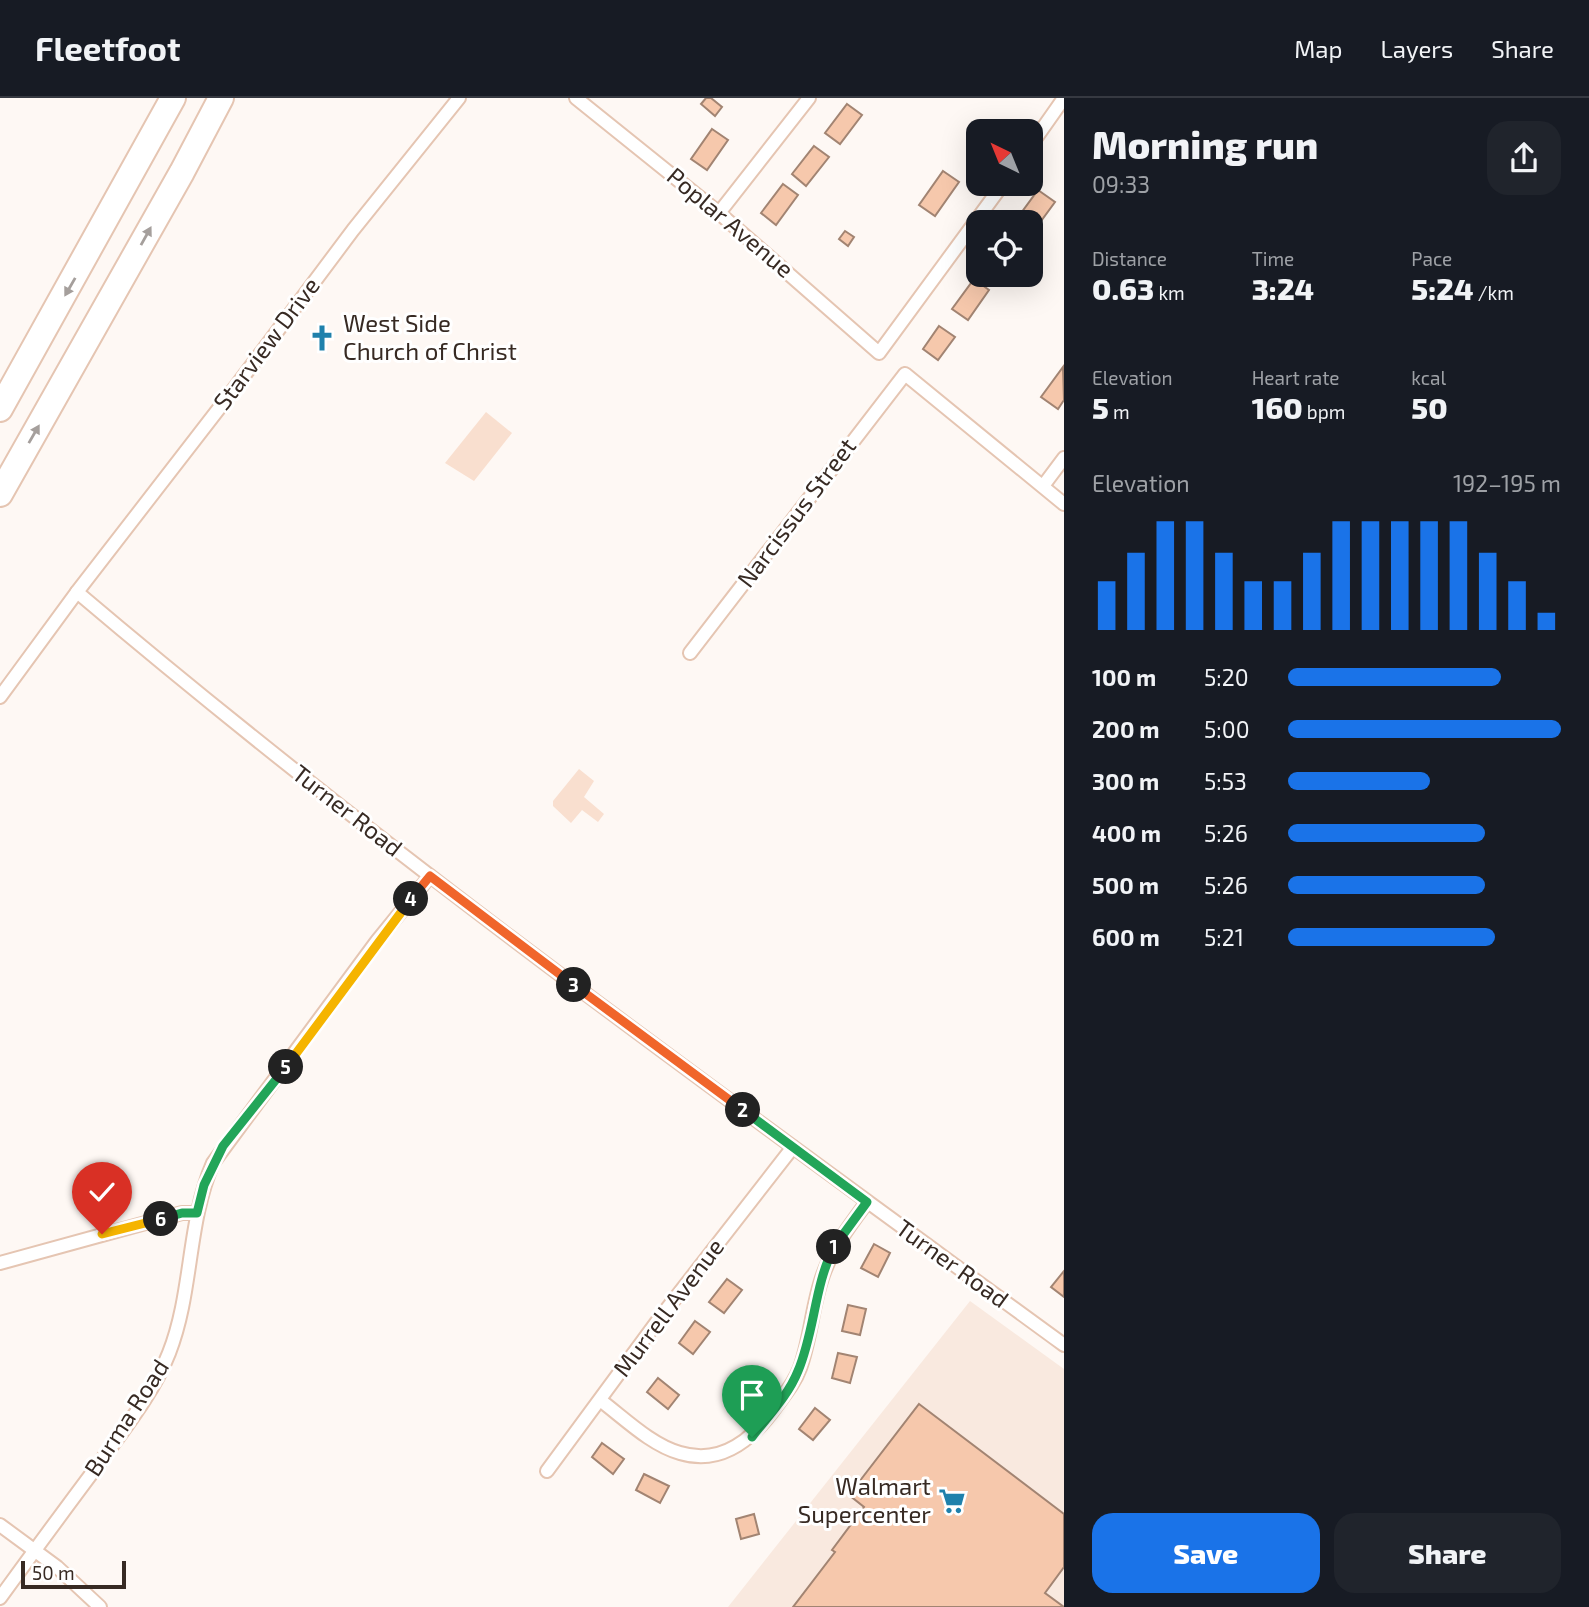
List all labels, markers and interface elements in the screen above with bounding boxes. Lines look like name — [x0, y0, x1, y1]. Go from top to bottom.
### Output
text: Fleetfoot — [35, 28, 180, 68]
text: Map — [1294, 34, 1342, 63]
text: Layers — [1380, 34, 1453, 63]
text: Share — [1491, 34, 1554, 63]
north arrow — [966, 119, 1043, 196]
map controls — [966, 119, 1043, 287]
text: Morning run — [1092, 121, 1318, 167]
button: share — [1487, 121, 1561, 195]
street label: Poplar Avenue — [662, 161, 800, 283]
text: 09:33 — [1092, 170, 1150, 198]
button: locate — [966, 210, 1043, 287]
one-way arrow — [140, 227, 152, 246]
text: Distance — [1092, 247, 1167, 270]
text: Time — [1252, 247, 1294, 270]
text: Pace — [1411, 247, 1452, 270]
text: 0.63 — [1092, 270, 1154, 306]
text: 3:24 — [1252, 270, 1314, 306]
text: 5:24 — [1411, 270, 1473, 306]
street label: Starview Drive — [207, 271, 325, 415]
one-way arrow — [64, 277, 76, 296]
text: km — [1154, 281, 1185, 304]
text: /km — [1473, 281, 1514, 304]
place label: West Side Church of Christ — [343, 308, 517, 365]
church icon: West Side Church of Christ — [307, 323, 337, 353]
text: Elevation — [1092, 366, 1173, 389]
text: Heart rate — [1252, 366, 1340, 389]
text: kcal — [1411, 366, 1446, 389]
text: 5 — [1092, 389, 1109, 425]
text: 160 — [1252, 389, 1303, 425]
text: 50 — [1411, 389, 1448, 425]
text: m — [1109, 400, 1130, 423]
text: bpm — [1303, 400, 1345, 423]
one-way arrow — [28, 425, 40, 444]
street label: Narcissus Street — [730, 432, 861, 592]
text: Elevation — [1092, 469, 1190, 497]
text: 192–195 m — [1453, 469, 1561, 497]
text: 100 m — [1092, 663, 1156, 691]
text: 5:20 — [1204, 663, 1249, 691]
text: 200 m — [1092, 715, 1160, 743]
text: 5:00 — [1204, 715, 1250, 743]
street label: Turner Road — [287, 758, 409, 862]
text: 300 m — [1092, 767, 1159, 795]
text: 5:53 — [1204, 767, 1247, 795]
text: 400 m — [1092, 819, 1161, 847]
text: 5:26 — [1204, 819, 1248, 847]
text: 500 m — [1092, 871, 1159, 899]
text: 5:26 — [1204, 871, 1248, 899]
pin: 4 — [394, 882, 428, 916]
text: 4 — [404, 887, 417, 910]
text: 600 m — [1092, 923, 1160, 951]
text: 5:21 — [1204, 923, 1244, 951]
pin: 3 — [556, 968, 592, 1002]
text: 3 — [568, 973, 579, 996]
pin: 5 — [268, 1049, 304, 1084]
text: 5 — [280, 1055, 291, 1078]
pin: 2 — [726, 1093, 760, 1128]
text: 2 — [737, 1098, 748, 1121]
pin — [72, 1162, 132, 1234]
icon: check — [83, 1173, 121, 1211]
pin: 6 — [144, 1202, 178, 1236]
text: 6 — [155, 1207, 166, 1230]
street label: Turner Road — [891, 1212, 1015, 1313]
pin: 1 — [816, 1230, 852, 1264]
street label: Murrell Avenue — [606, 1232, 729, 1382]
text: 1 — [829, 1235, 838, 1258]
street label: Burma Road — [77, 1354, 174, 1481]
pin — [722, 1365, 782, 1437]
icon: arrive — [733, 1376, 771, 1414]
place label: Walmart Supercenter — [798, 1471, 931, 1528]
supermarket icon: Walmart Supercenter — [937, 1486, 967, 1516]
button: Save — [1092, 1513, 1320, 1593]
button: Share — [1334, 1513, 1561, 1593]
scale bar — [21, 1558, 126, 1590]
text: 50 m — [32, 1561, 75, 1584]

